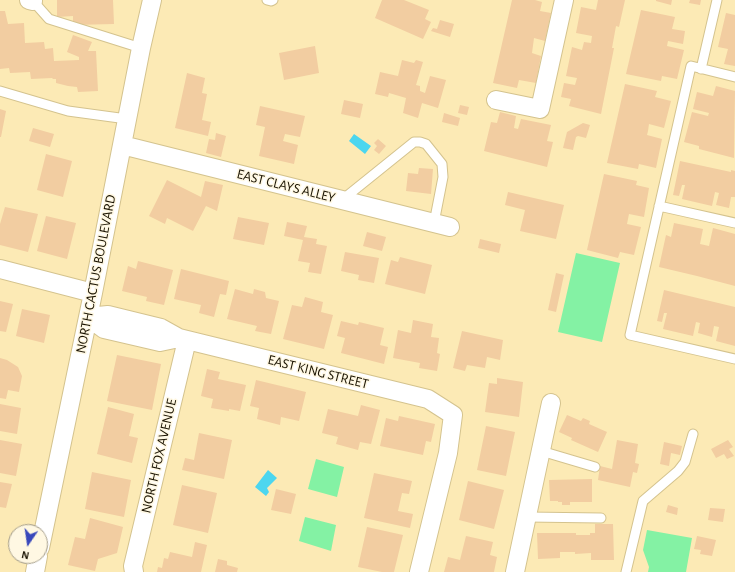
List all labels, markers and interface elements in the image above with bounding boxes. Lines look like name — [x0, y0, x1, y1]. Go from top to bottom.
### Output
street label: EAST CLAYS ALLEY — [235, 166, 337, 206]
street label: NORTH CACTUS BOULEVARD — [72, 193, 120, 355]
street label: EAST KING STREET — [266, 351, 370, 393]
street label: NORTH FOX AVENUE — [138, 397, 180, 515]
north arrow — [8, 524, 48, 564]
text: N — [20, 549, 30, 561]

